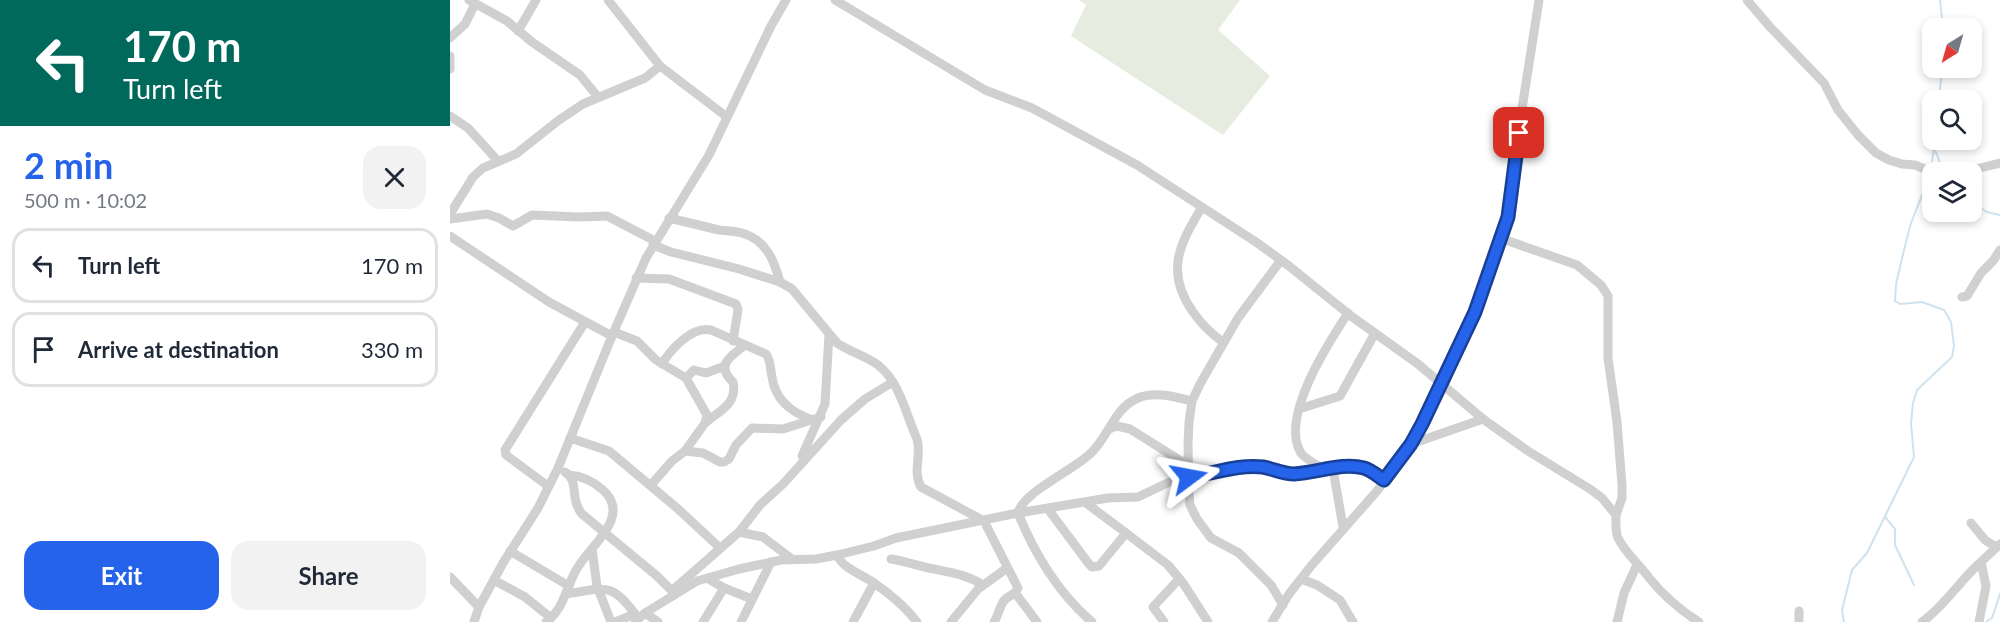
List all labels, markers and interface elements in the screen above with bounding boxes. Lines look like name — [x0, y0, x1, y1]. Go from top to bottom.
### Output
north arrow — [1922, 18, 1982, 78]
map controls — [1922, 18, 1982, 222]
text: 170 m — [123, 21, 241, 71]
icon: left — [24, 24, 102, 102]
text: Turn left — [123, 72, 222, 105]
button: search — [1922, 90, 1982, 150]
pin — [1493, 107, 1544, 158]
icon: arrive — [1502, 116, 1535, 149]
text: 2 min — [24, 143, 113, 187]
button: close — [363, 146, 426, 209]
button: layers — [1922, 162, 1982, 222]
text: 500 m · 10:02 — [24, 188, 147, 212]
icon: left — [27, 249, 60, 282]
text: Turn left — [78, 252, 160, 279]
text: 170 m — [361, 252, 423, 279]
icon: arrive — [27, 333, 60, 366]
text: Arrive at destination — [78, 336, 279, 363]
text: 330 m — [361, 336, 423, 363]
position arrow — [1157, 445, 1221, 509]
button: Exit — [24, 541, 219, 610]
button: Share — [231, 541, 426, 610]

